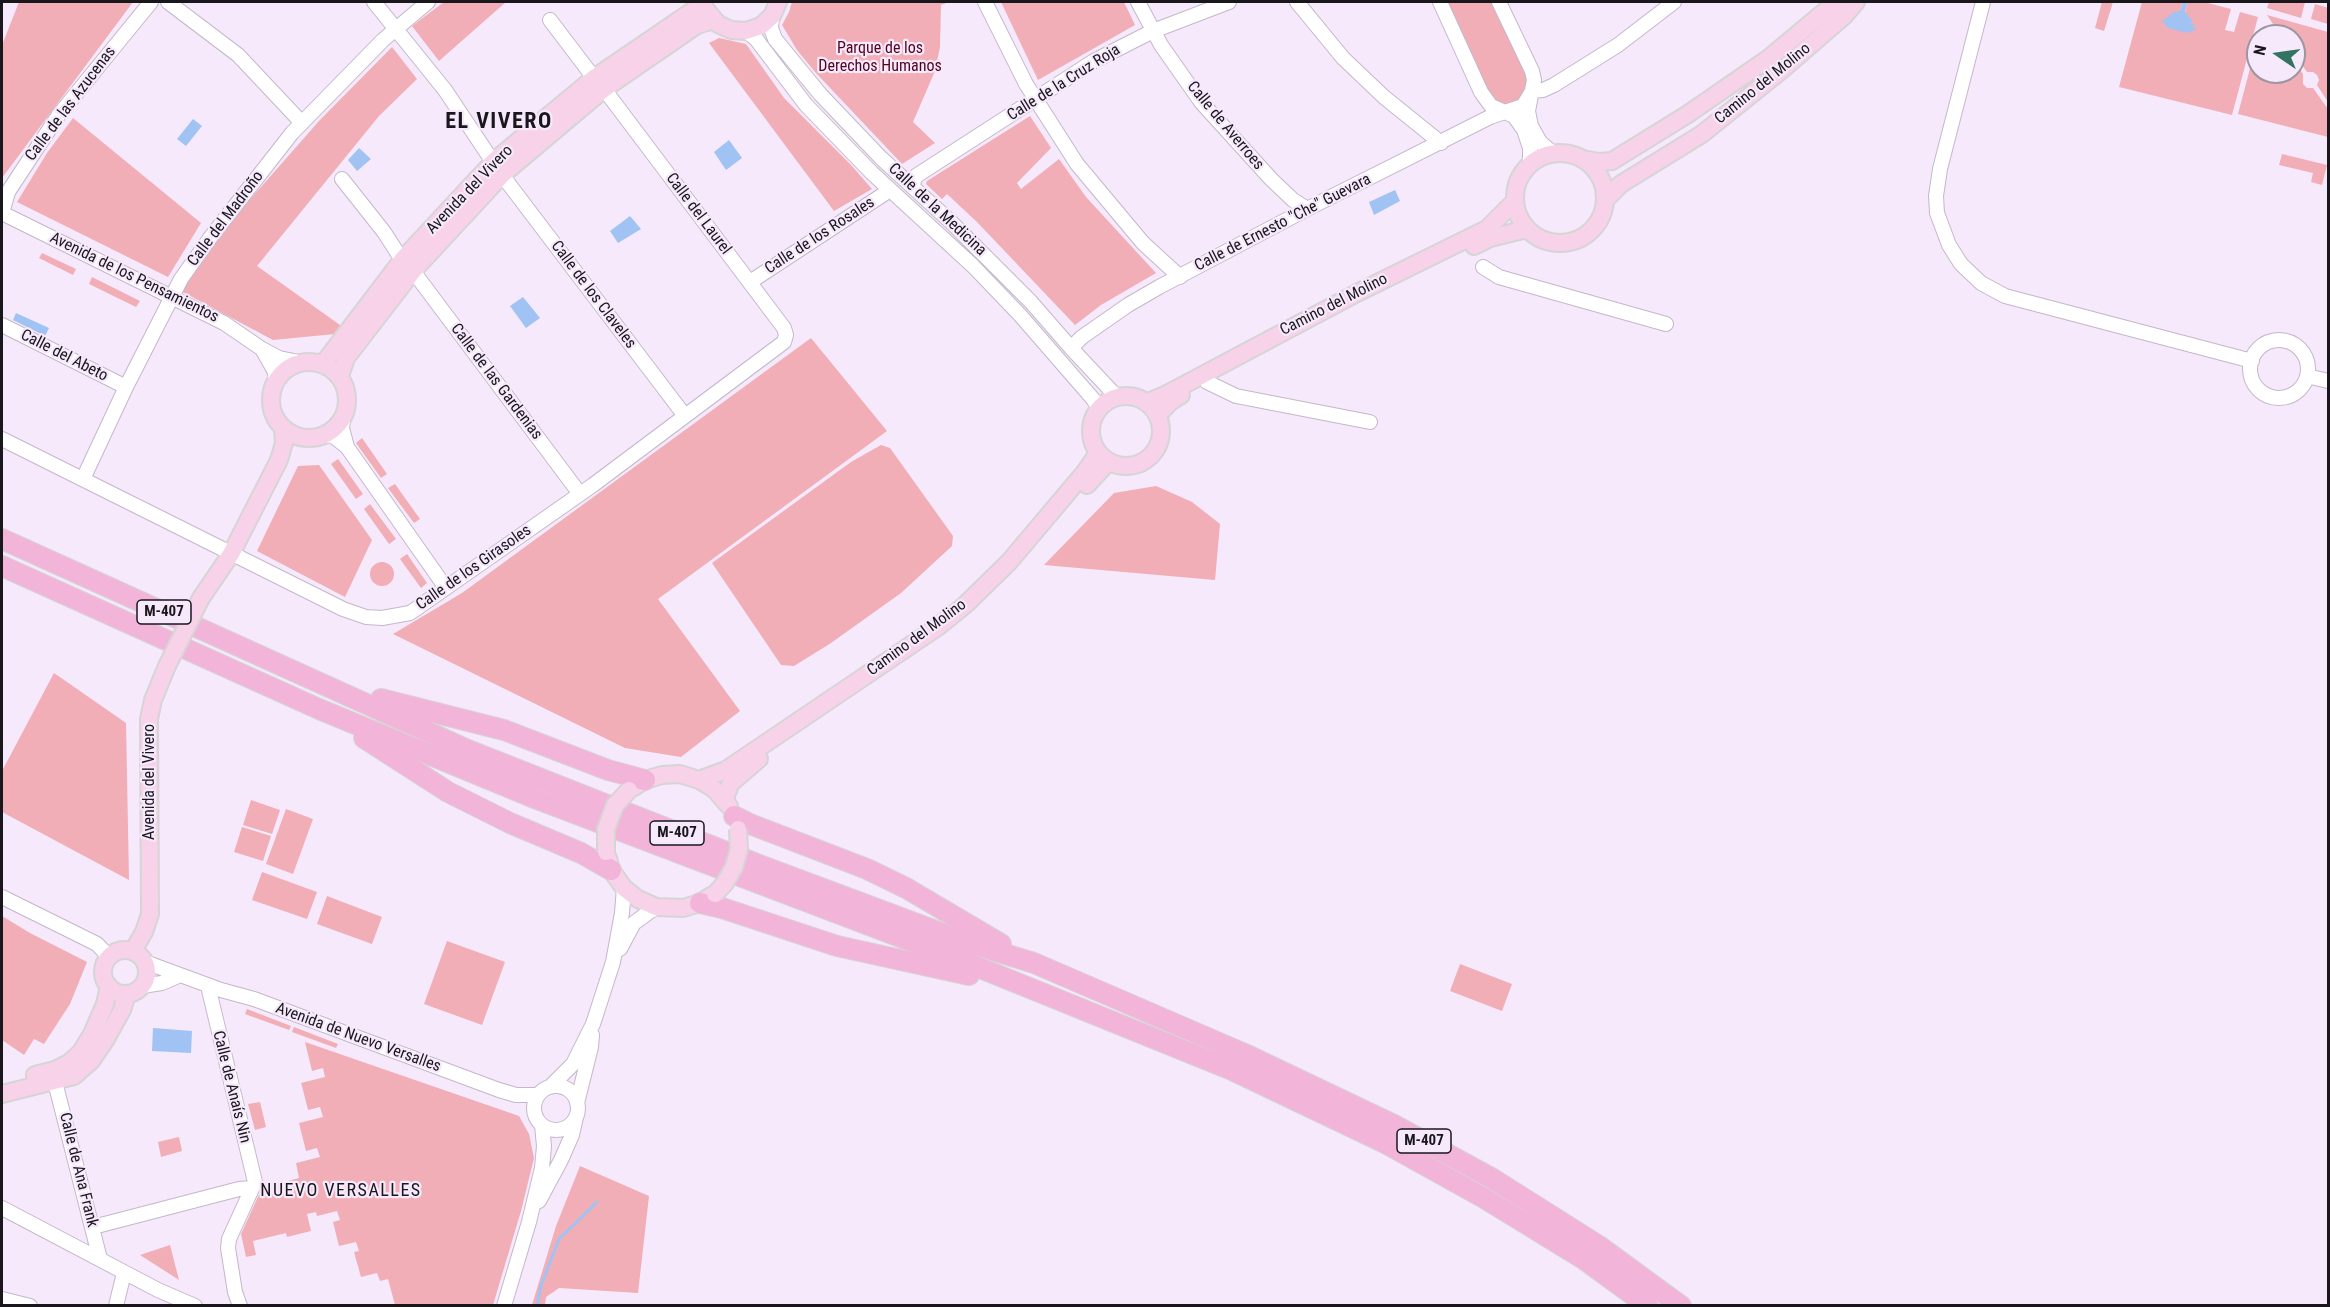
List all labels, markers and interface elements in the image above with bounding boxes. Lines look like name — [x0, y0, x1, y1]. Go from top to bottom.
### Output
north arrow — [2246, 24, 2306, 84]
park label: Parque de los Derechos Humanos — [818, 39, 942, 77]
street label: Camino del Molino — [1711, 39, 1815, 129]
street label: Calle de la Cruz Roja — [1004, 41, 1124, 125]
street label: Calle de las Azucenas — [22, 43, 120, 165]
text: N — [2250, 43, 2270, 57]
street label: Calle de Averroes — [1182, 78, 1268, 174]
district label: EL VIVERO — [445, 109, 553, 135]
street label: Avenida del Vivero — [423, 142, 517, 238]
street label: Calle de la Medicina — [884, 160, 990, 260]
street label: Calle del Madroño — [184, 168, 268, 270]
street label: Calle del Laurel — [661, 170, 735, 258]
street label: Calle de Ernesto "Che" Guevara — [1192, 170, 1374, 276]
street label: Calle de los Rosales — [762, 193, 878, 279]
street label: Avenida de los Pensamientos — [46, 229, 222, 327]
street label: Calle de los Claveles — [546, 237, 640, 353]
street label: Camino del Molino — [1277, 270, 1391, 340]
street label: Calle de las Gardenias — [446, 320, 546, 444]
street label: Calle del Abeto — [17, 326, 111, 386]
street label: Calle de los Girasoles — [413, 521, 535, 615]
street label: Camino del Molino — [864, 596, 970, 680]
road number: M-407 — [137, 600, 191, 624]
street label: Avenida del Vivero — [140, 724, 160, 840]
road number: M-407 — [650, 821, 704, 845]
street label: Avenida de Nuevo Versalles — [273, 999, 443, 1077]
street label: Calle de Anaís Nin — [208, 1029, 254, 1145]
street label: Calle de Ana Frank — [54, 1111, 102, 1229]
road number: M-407 — [1397, 1129, 1451, 1153]
district label: NUEVO VERSALLES — [260, 1180, 422, 1202]

